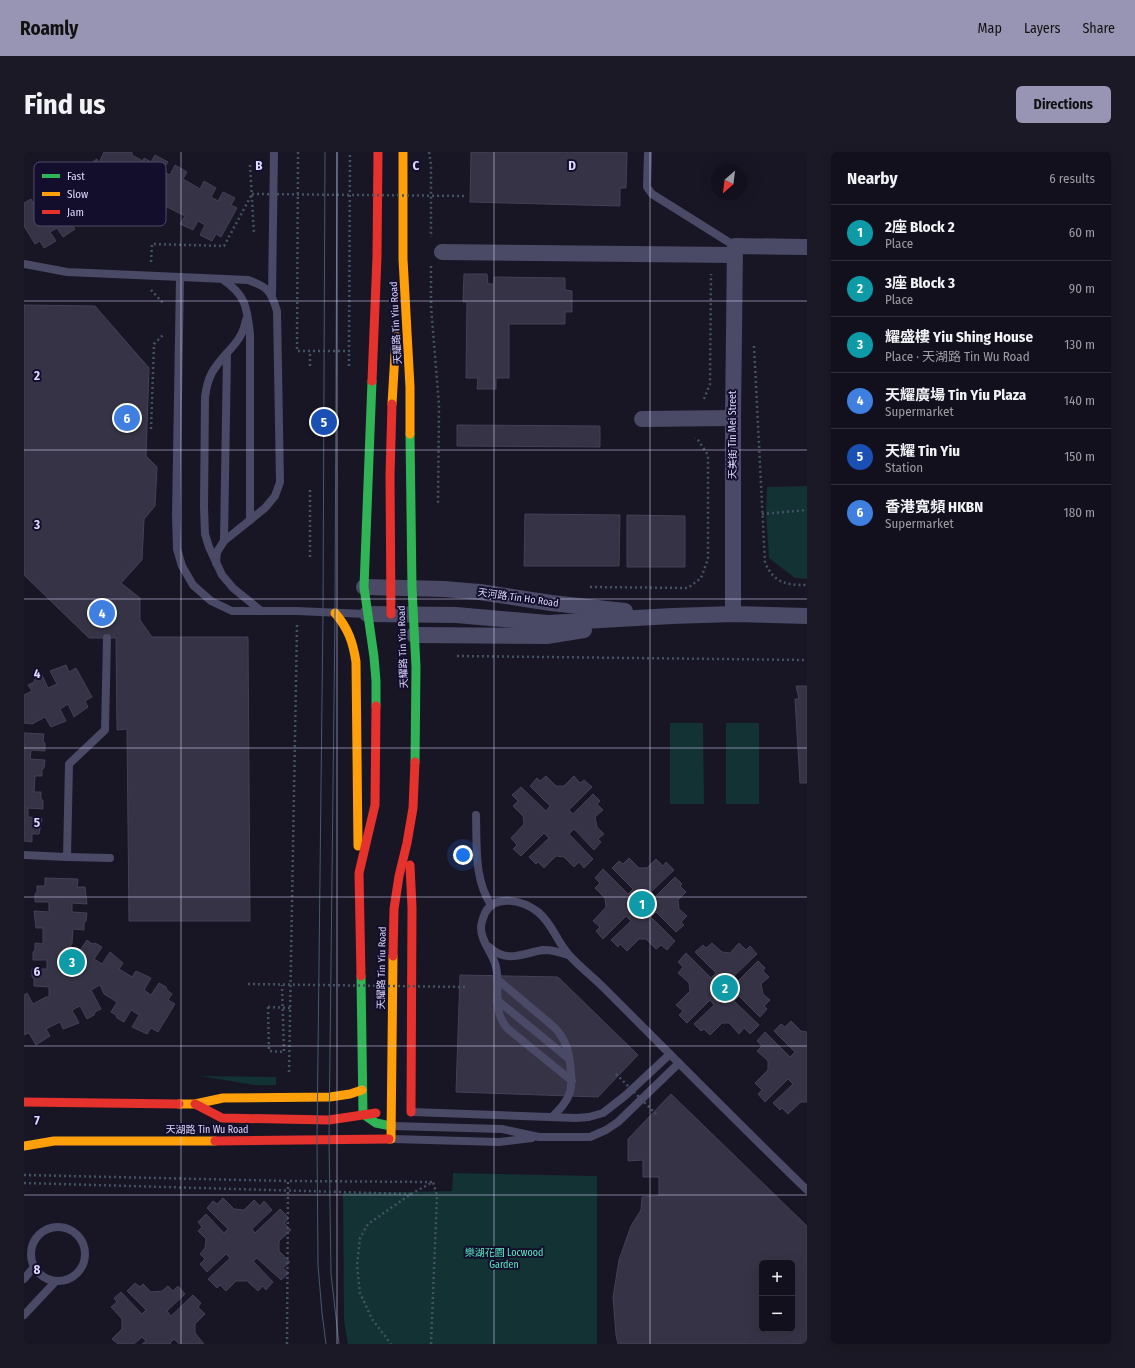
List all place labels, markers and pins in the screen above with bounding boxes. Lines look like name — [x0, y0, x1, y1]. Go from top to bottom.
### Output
pin: 6 — [114, 403, 140, 433]
pin: 5 — [311, 407, 337, 437]
pin: 4 — [89, 598, 115, 628]
pin: 1 — [629, 889, 655, 919]
pin: 3 — [59, 947, 85, 977]
pin: 2 — [712, 973, 738, 1003]

